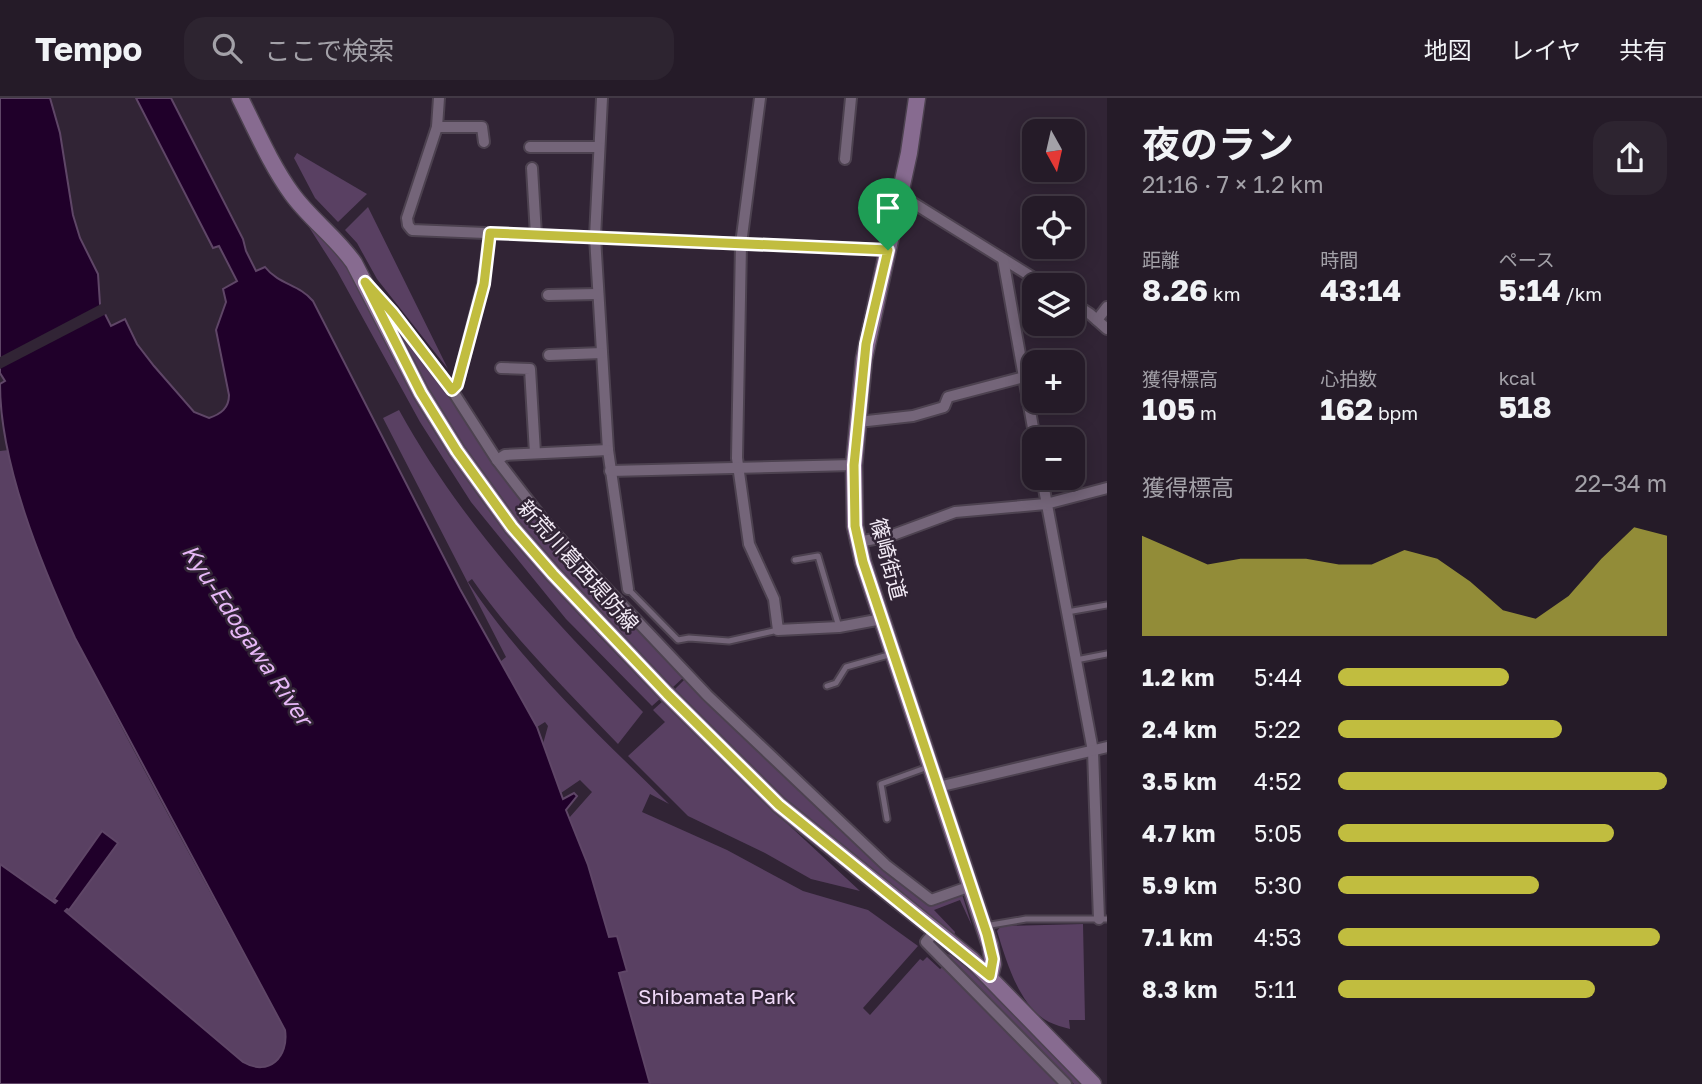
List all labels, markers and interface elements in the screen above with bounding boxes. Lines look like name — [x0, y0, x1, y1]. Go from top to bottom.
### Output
search box — [184, 17, 674, 80]
text: Tempo — [35, 29, 142, 68]
icon: search — [208, 29, 246, 67]
text: ここで検索 — [264, 35, 394, 66]
text: 地図 — [1424, 35, 1472, 64]
text: レイヤ — [1510, 35, 1581, 64]
text: 共有 — [1619, 35, 1667, 64]
north arrow — [1022, 119, 1085, 182]
map controls — [1022, 119, 1085, 490]
text: 夜のラン — [1142, 121, 1294, 166]
button: share — [1593, 121, 1667, 195]
text: 21:16 · 7 × 1.2 km — [1142, 170, 1324, 198]
pin — [858, 178, 918, 250]
icon: arrive — [869, 189, 907, 227]
button: locate — [1022, 196, 1085, 259]
text: 距離 — [1142, 248, 1180, 271]
text: 時間 — [1320, 248, 1358, 271]
text: ペース — [1499, 248, 1555, 271]
text: 8.26 — [1142, 272, 1208, 308]
text: 43:14 — [1320, 272, 1401, 308]
text: 5:14 — [1499, 272, 1561, 308]
button: layers — [1022, 273, 1085, 336]
text: km — [1208, 282, 1240, 305]
text: /km — [1561, 282, 1602, 305]
button: + — [1022, 350, 1085, 413]
text: kcal — [1499, 366, 1536, 389]
text: 獲得標高 — [1142, 367, 1218, 390]
text: 心拍数 — [1320, 367, 1377, 390]
text: 518 — [1499, 389, 1552, 425]
text: 105 — [1142, 391, 1195, 427]
text: 162 — [1320, 391, 1373, 427]
text: m — [1195, 401, 1217, 424]
text: bpm — [1373, 401, 1418, 424]
button: − — [1022, 427, 1085, 490]
text: 22–34 m — [1575, 469, 1667, 497]
text: 獲得標高 — [1142, 473, 1234, 501]
street label: 新荒川葛西堤防線 — [513, 494, 645, 636]
street label: 篠崎街道 — [866, 515, 912, 603]
water label: Kyu-Edogawa River — [177, 538, 321, 733]
text: 1.2 km — [1142, 663, 1214, 691]
text: 5:44 — [1254, 663, 1302, 691]
text: 2.4 km — [1142, 715, 1217, 743]
text: 5:22 — [1254, 715, 1301, 743]
text: 3.5 km — [1142, 767, 1217, 795]
text: 4:52 — [1254, 767, 1302, 795]
text: 4.7 km — [1142, 819, 1216, 847]
text: 5:05 — [1254, 819, 1302, 847]
text: 5.9 km — [1142, 871, 1217, 899]
text: 5:30 — [1254, 871, 1302, 899]
text: 7.1 km — [1142, 923, 1213, 951]
text: 4:53 — [1254, 923, 1302, 951]
text: 8.3 km — [1142, 975, 1217, 1003]
text: 5:11 — [1254, 975, 1297, 1003]
park label: Shibamata Park — [638, 983, 796, 1009]

